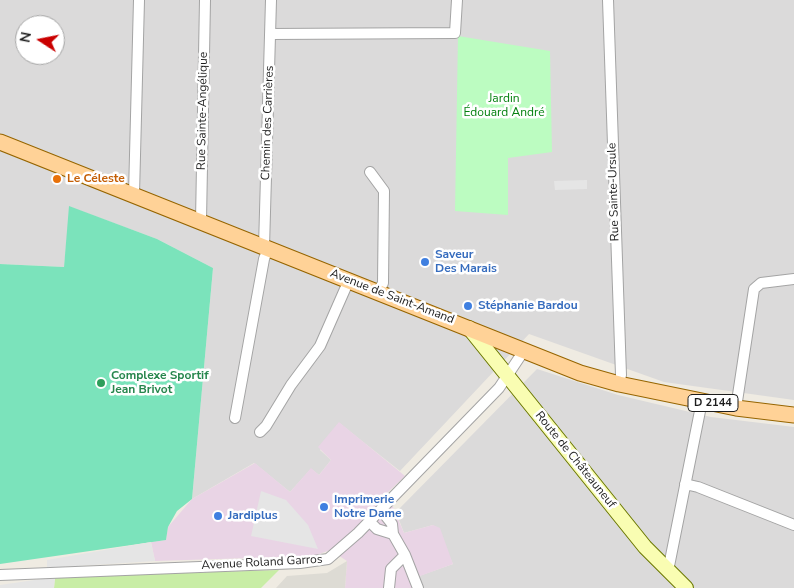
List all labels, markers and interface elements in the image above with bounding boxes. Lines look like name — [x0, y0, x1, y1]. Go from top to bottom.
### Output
north arrow — [15, 15, 65, 65]
text: N — [15, 30, 36, 44]
street label: Rue Sainte-Angélique — [195, 52, 211, 170]
street label: Chemin des Carrières — [259, 65, 277, 181]
park label: Jardin Édouard André — [463, 92, 545, 120]
street label: Rue Sainte-Ursule — [605, 142, 623, 242]
place label: Le Céleste — [67, 172, 125, 186]
marker: Le Céleste — [51, 173, 63, 185]
place label: Saveur Des Marais — [435, 248, 497, 276]
marker: Saveur Des Marais — [419, 256, 431, 268]
street label: Avenue de Saint-Amand — [328, 267, 456, 327]
place label: Stéphanie Bardou — [478, 299, 578, 313]
marker: Stéphanie Bardou — [462, 300, 474, 312]
place label: Complexe Sportif Jean Brivot — [111, 369, 208, 397]
marker: Complexe Sportif Jean Brivot — [95, 377, 107, 389]
road number: D 2144 — [688, 394, 738, 412]
street label: Route de Châteauneuf — [532, 409, 618, 511]
place label: Imprimerie Notre Dame — [334, 493, 402, 521]
marker: Imprimerie Notre Dame — [318, 501, 330, 513]
place label: Jardiplus — [228, 509, 278, 523]
marker: Jardiplus — [212, 510, 224, 522]
street label: Avenue Roland Garros — [201, 553, 323, 573]

